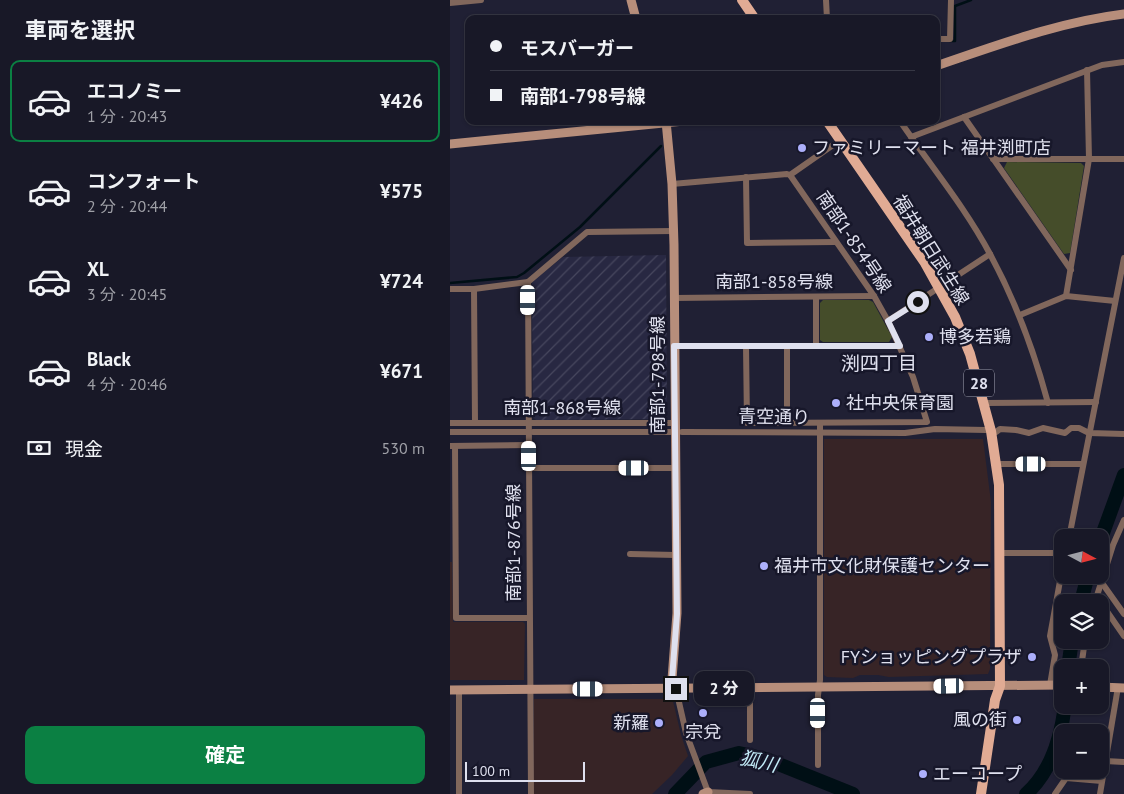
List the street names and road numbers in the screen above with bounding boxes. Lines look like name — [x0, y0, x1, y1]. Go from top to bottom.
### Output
street label: 南部1-854号線 — [812, 186, 897, 297]
street label: 福井朝日武生線 — [888, 190, 975, 309]
street label: 南部1-858号線 — [715, 270, 833, 293]
street label: 南部1-798号線 — [646, 316, 669, 434]
road number: 28 — [964, 369, 994, 396]
street label: 南部1-868号線 — [503, 396, 621, 419]
street label: 青空通り — [738, 404, 810, 429]
street label: 南部1-876号線 — [502, 484, 525, 602]

